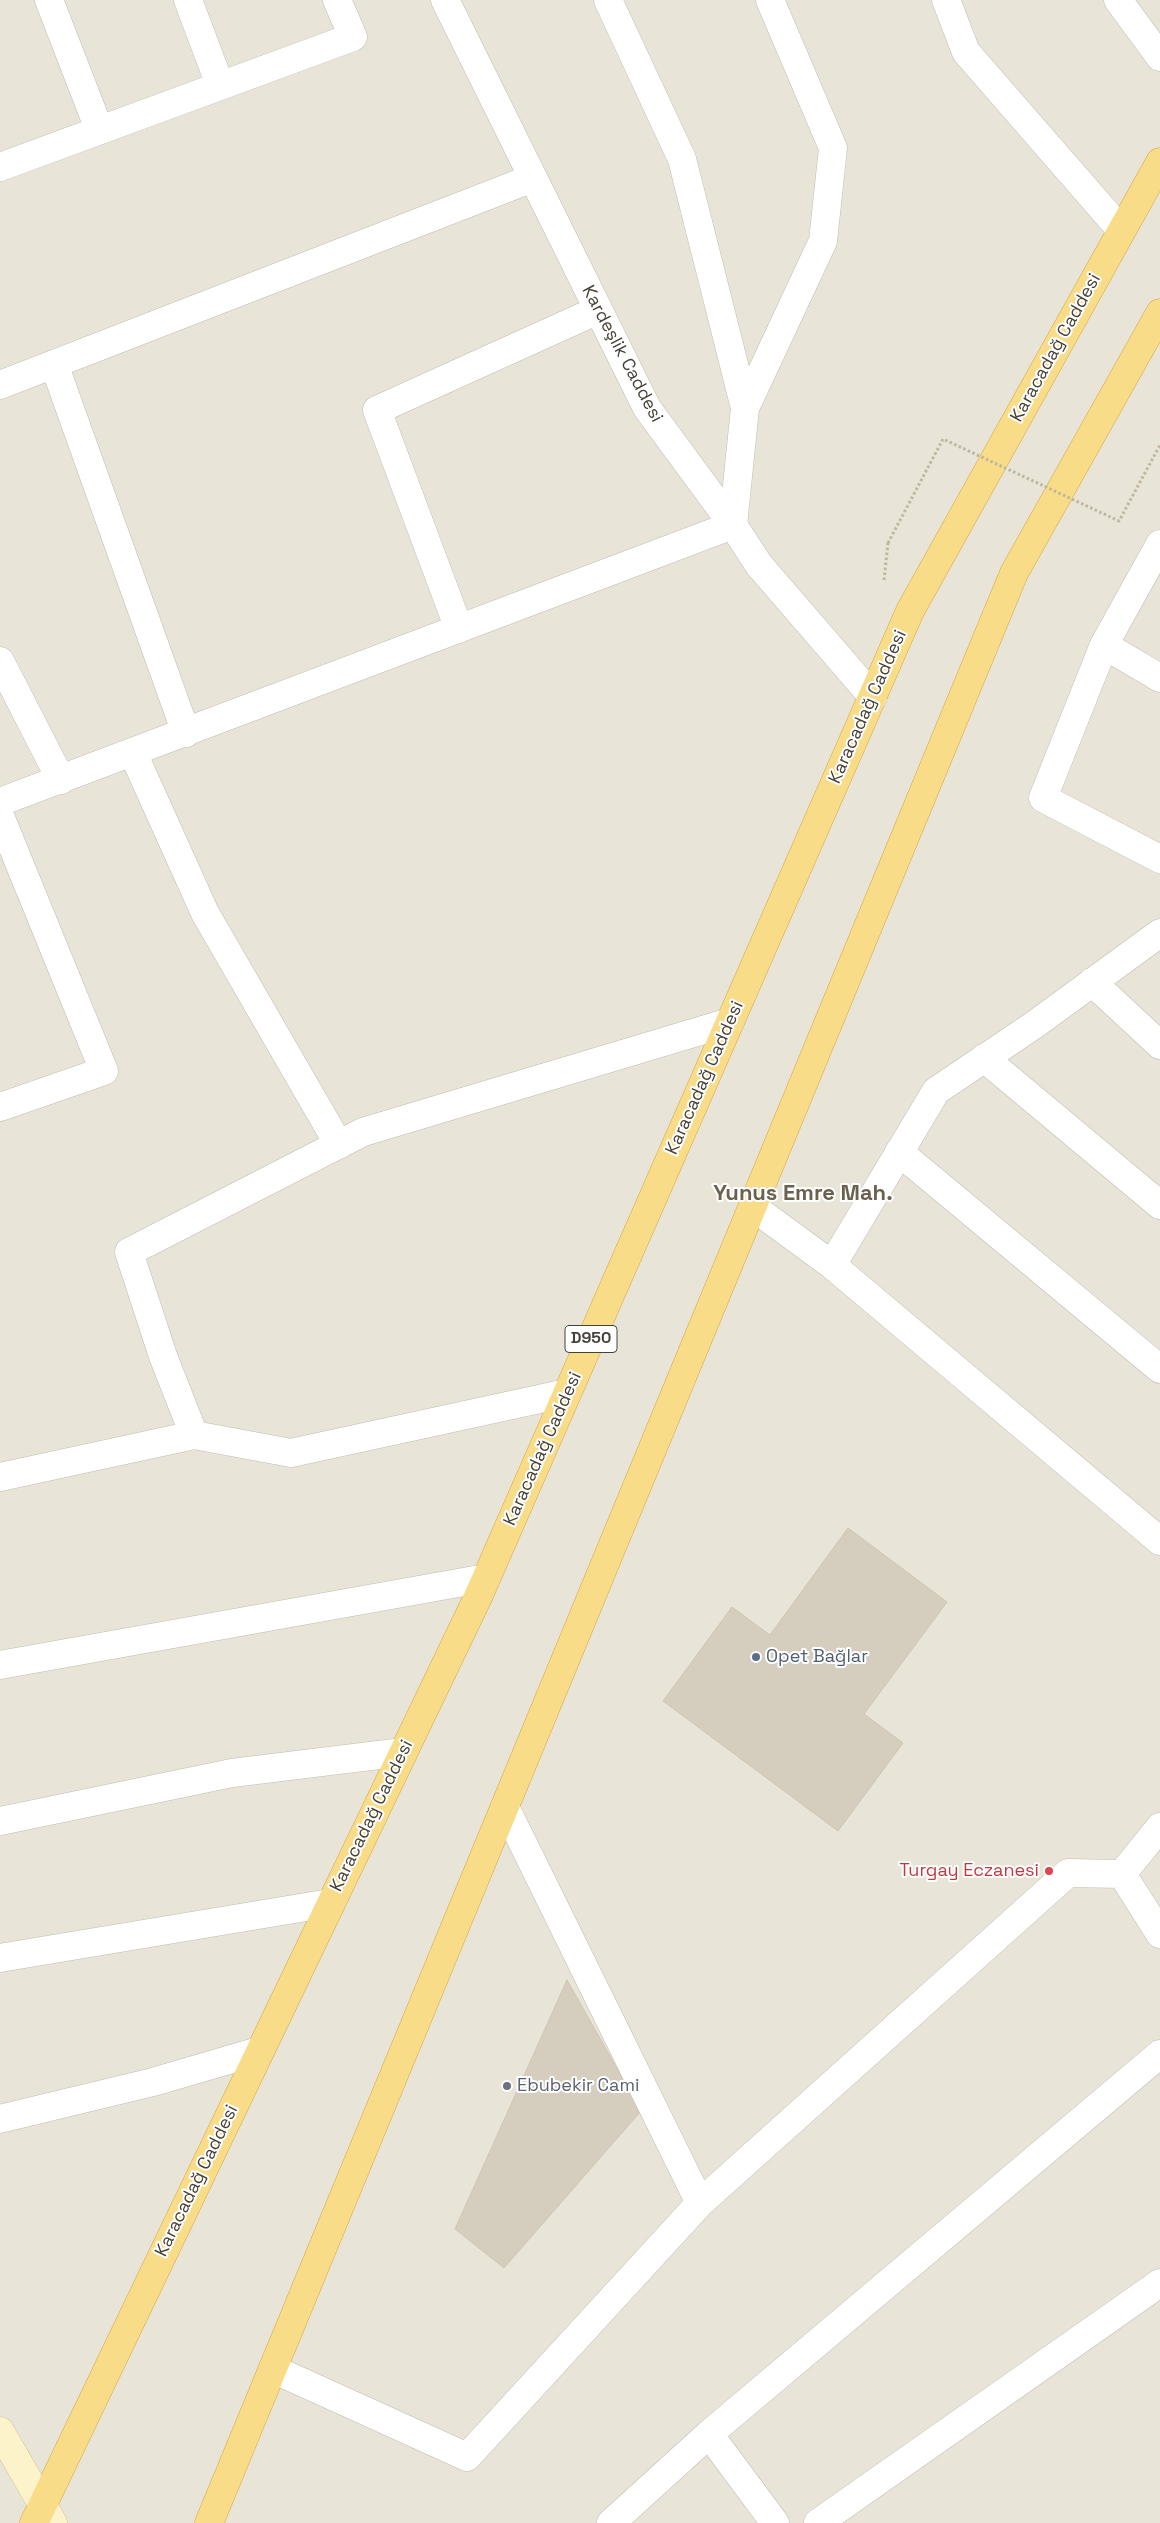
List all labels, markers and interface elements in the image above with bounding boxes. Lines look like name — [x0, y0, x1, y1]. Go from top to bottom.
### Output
street label: Karacadağ Caddesi — [1006, 270, 1106, 426]
street label: Kardeşlik Caddesi — [577, 282, 667, 426]
street label: Karacadağ Caddesi — [824, 627, 912, 787]
street label: Karacadağ Caddesi — [661, 998, 749, 1158]
district label: Yunus Emre Mah. — [713, 1181, 893, 1207]
road number: D950 — [565, 1326, 617, 1352]
street label: Karacadağ Caddesi — [499, 1369, 587, 1529]
place label: Opet Bağlar — [766, 1646, 868, 1668]
marker: Opet Bağlar — [750, 1651, 762, 1663]
street label: Karacadağ Caddesi — [326, 1737, 418, 1895]
place label: Turgay Eczanesi — [899, 1860, 1039, 1882]
marker: Turgay Eczanesi — [1043, 1865, 1055, 1877]
place label: Ebubekir Cami — [517, 2075, 639, 2097]
marker: Ebubekir Cami — [501, 2080, 513, 2092]
street label: Karacadağ Caddesi — [151, 2102, 243, 2260]

